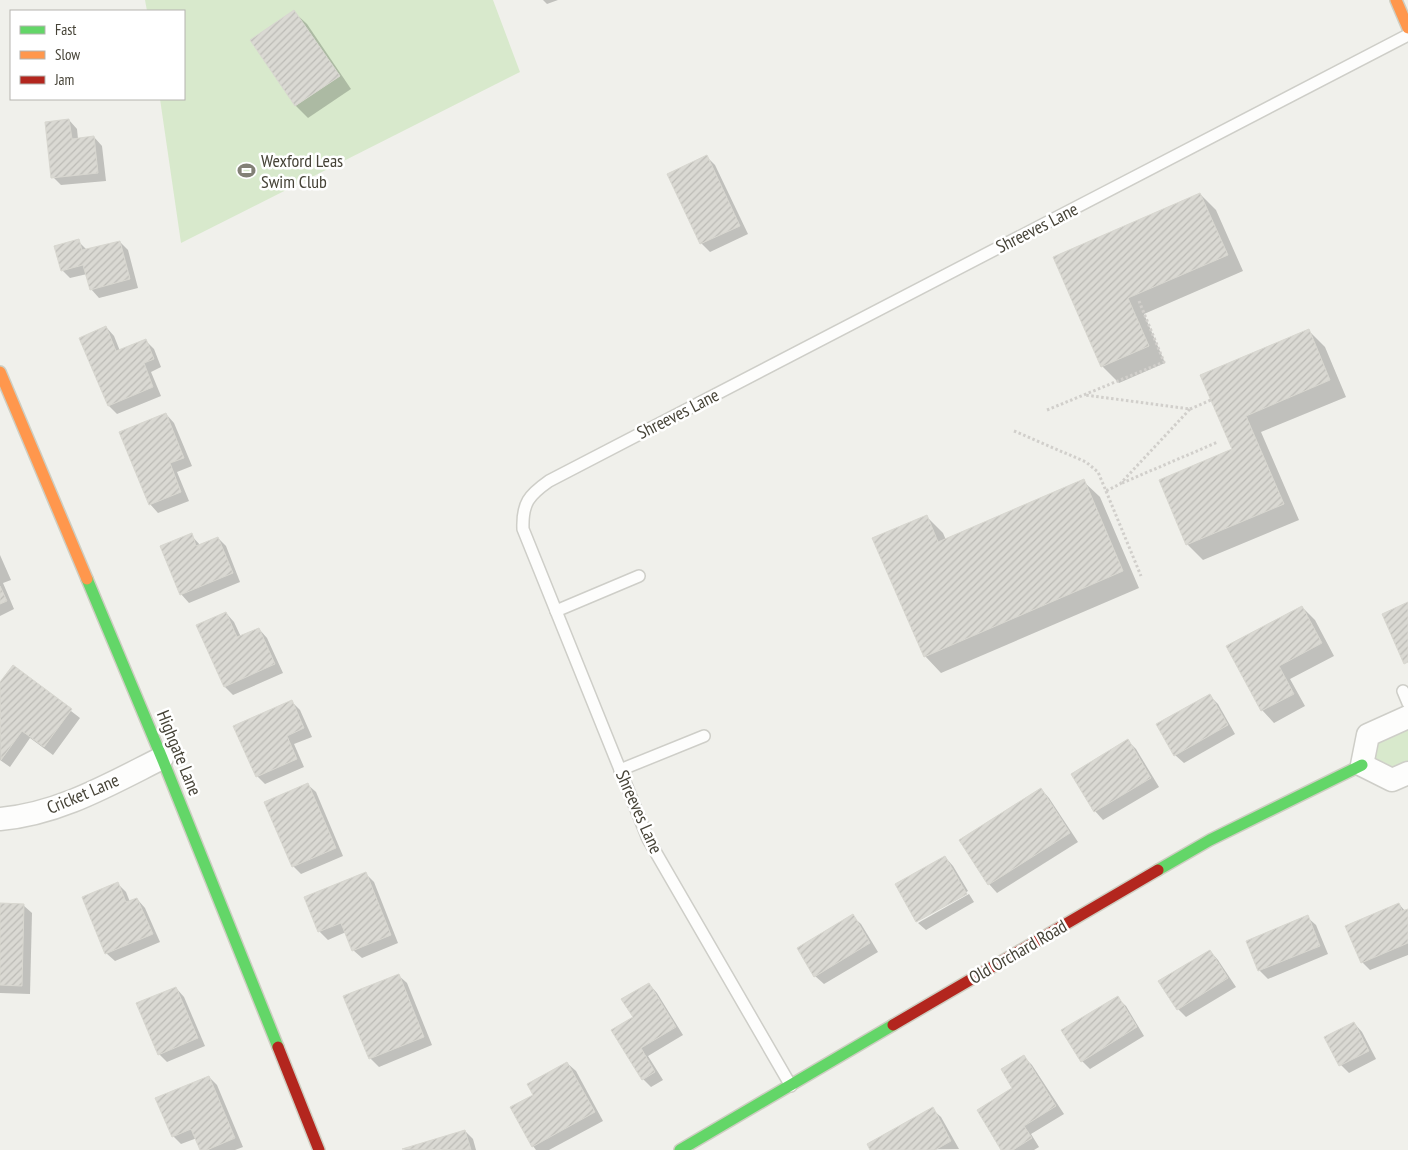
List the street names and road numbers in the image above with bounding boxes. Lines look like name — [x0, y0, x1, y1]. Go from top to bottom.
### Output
street label: Shreeves Lane — [992, 197, 1082, 258]
street label: Shreeves Lane — [633, 383, 723, 444]
street label: Highgate Lane — [152, 707, 207, 799]
street label: Shreeves Lane — [611, 766, 668, 857]
street label: Cricket Lane — [43, 768, 122, 819]
street label: Old Orchard Road — [965, 914, 1071, 989]

